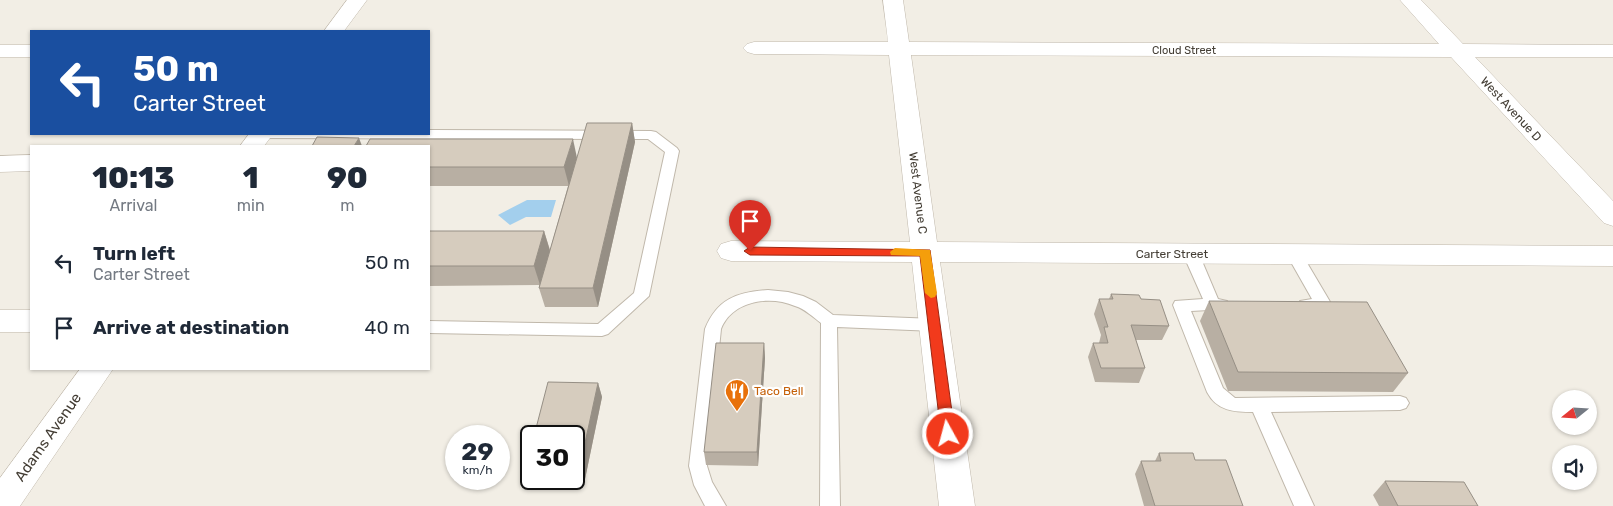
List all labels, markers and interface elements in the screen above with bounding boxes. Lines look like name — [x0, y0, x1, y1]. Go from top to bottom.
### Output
street label: Cloud Street — [1152, 44, 1217, 57]
text: 50 m — [133, 48, 219, 90]
icon: left — [50, 50, 115, 115]
street label: West Avenue D — [1478, 74, 1544, 144]
text: Carter Street — [133, 90, 266, 117]
street label: West Avenue C — [906, 151, 930, 235]
text: 10:13 — [92, 160, 175, 196]
text: 1 — [243, 160, 259, 196]
text: 90 — [327, 160, 368, 196]
text: Arrival — [109, 196, 157, 215]
text: min — [237, 196, 265, 215]
text: m — [340, 196, 354, 215]
pin — [729, 200, 771, 251]
icon: arrive — [736, 207, 764, 235]
text: Turn left — [93, 242, 175, 265]
street label: Carter Street — [1136, 247, 1209, 261]
icon: left — [50, 249, 78, 277]
text: 50 m — [365, 251, 410, 274]
text: Carter Street — [93, 265, 190, 284]
icon: arrive — [50, 314, 78, 342]
text: Arrive at destination — [93, 316, 289, 339]
text: 40 m — [365, 316, 410, 339]
restaurant icon: Taco Bell — [724, 378, 750, 412]
place label: Taco Bell — [754, 384, 804, 398]
street label: Adams Avenue — [11, 389, 85, 485]
north arrow — [1552, 390, 1598, 435]
map controls — [1552, 390, 1597, 490]
position arrow — [921, 407, 973, 459]
speed limit sign: 30 — [520, 425, 585, 490]
text: 29 — [461, 437, 494, 466]
button: sound — [1552, 445, 1597, 490]
text: km/h — [463, 463, 492, 477]

